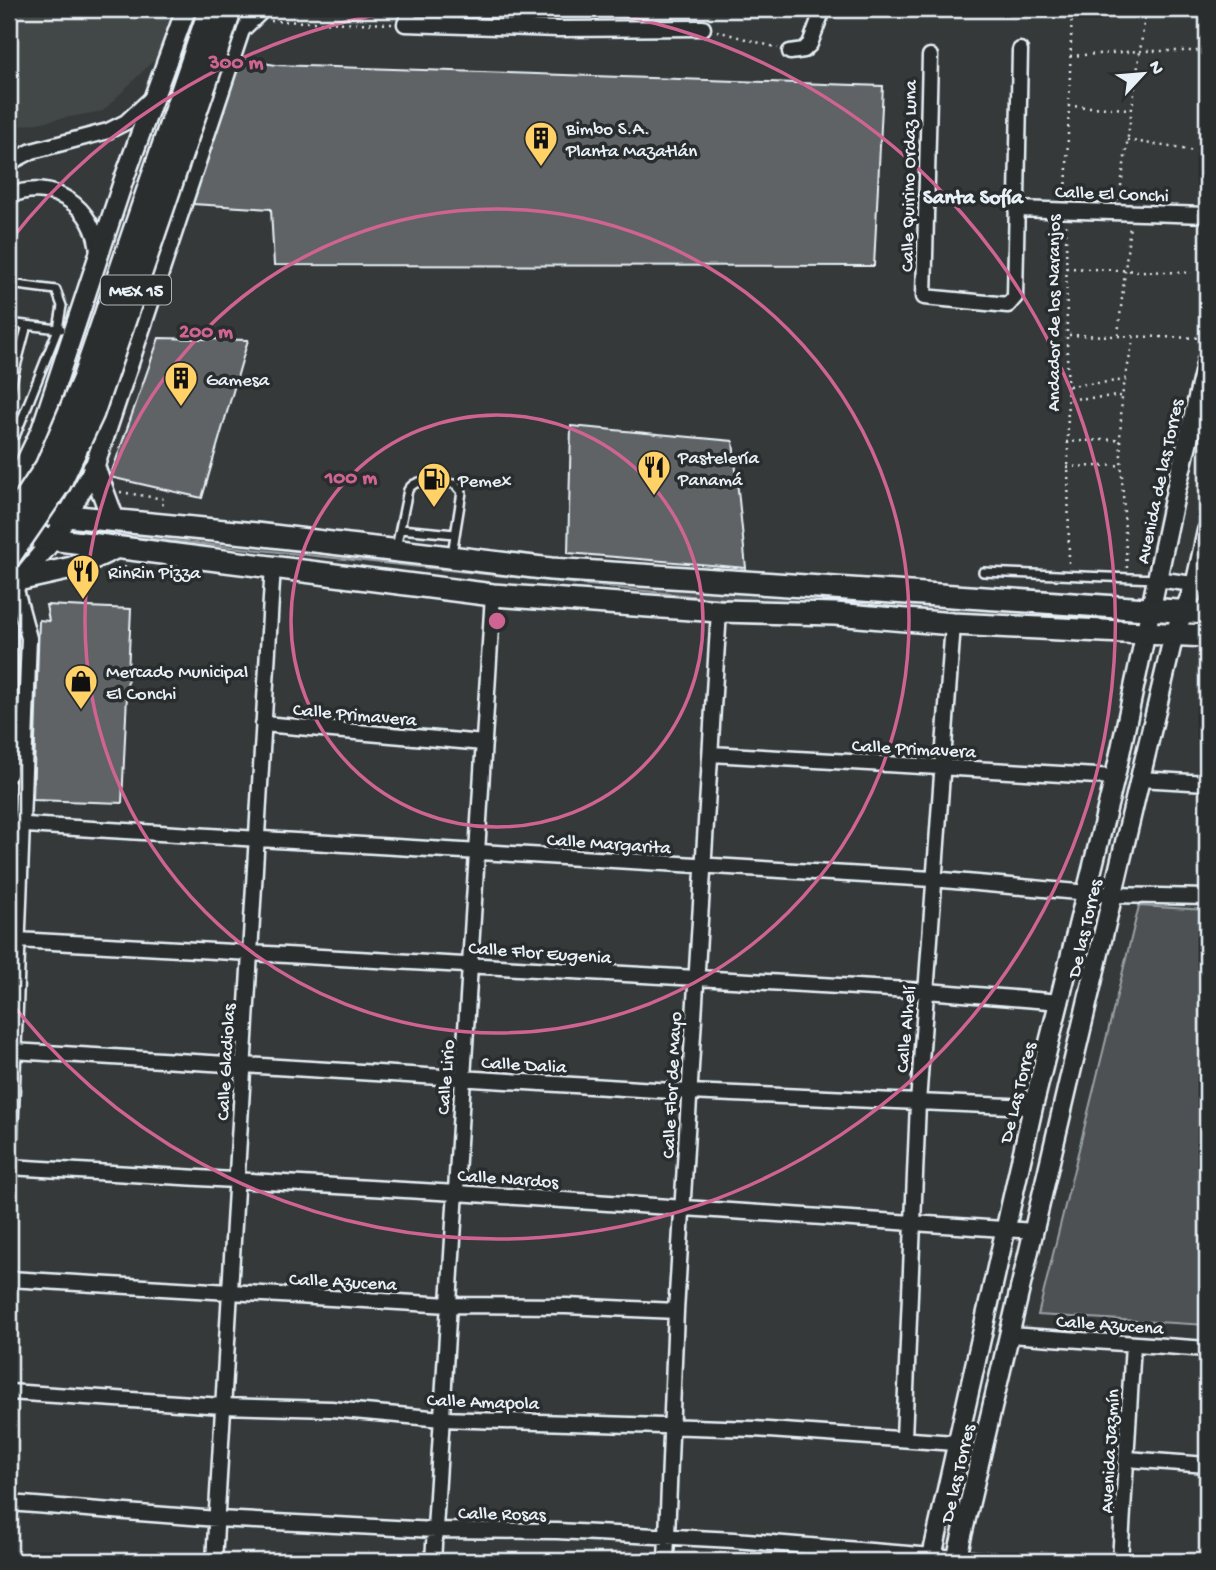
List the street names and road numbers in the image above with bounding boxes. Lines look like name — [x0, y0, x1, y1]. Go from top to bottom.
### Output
street label: Calle Quirino Ordaz Luna — [897, 79, 924, 272]
street label: Calle El Conchi — [1055, 182, 1169, 209]
street label: Andador de los Naranjos — [1044, 214, 1067, 411]
road number: MEX 15 — [101, 276, 171, 304]
street label: Avenida de las Torres — [1133, 396, 1190, 566]
street label: Calle Primavera — [292, 700, 419, 733]
street label: Calle Primavera — [851, 736, 978, 765]
street label: Calle Margarita — [546, 830, 673, 861]
street label: De las Torres — [1063, 876, 1109, 982]
street label: Calle Flor Eugenia — [467, 938, 614, 971]
street label: Calle Alhelí — [892, 984, 923, 1074]
street label: Calle Gladiolas — [213, 1002, 242, 1121]
street label: Calle Flor de Mayo — [658, 1011, 689, 1159]
street label: Calle Lirio — [433, 1039, 462, 1116]
street label: De Las Torres — [995, 1039, 1043, 1148]
street label: Calle Dalia — [481, 1053, 568, 1080]
street label: Calle Nardos — [456, 1165, 560, 1196]
street label: Calle Azucena — [288, 1269, 399, 1298]
street label: Calle Azucena — [1055, 1311, 1166, 1342]
street label: Avenida Jazmín — [1097, 1388, 1126, 1514]
street label: Calle Amapola — [426, 1390, 541, 1417]
street label: De las Torres — [936, 1421, 982, 1527]
street label: Calle Rosas — [458, 1503, 547, 1528]

